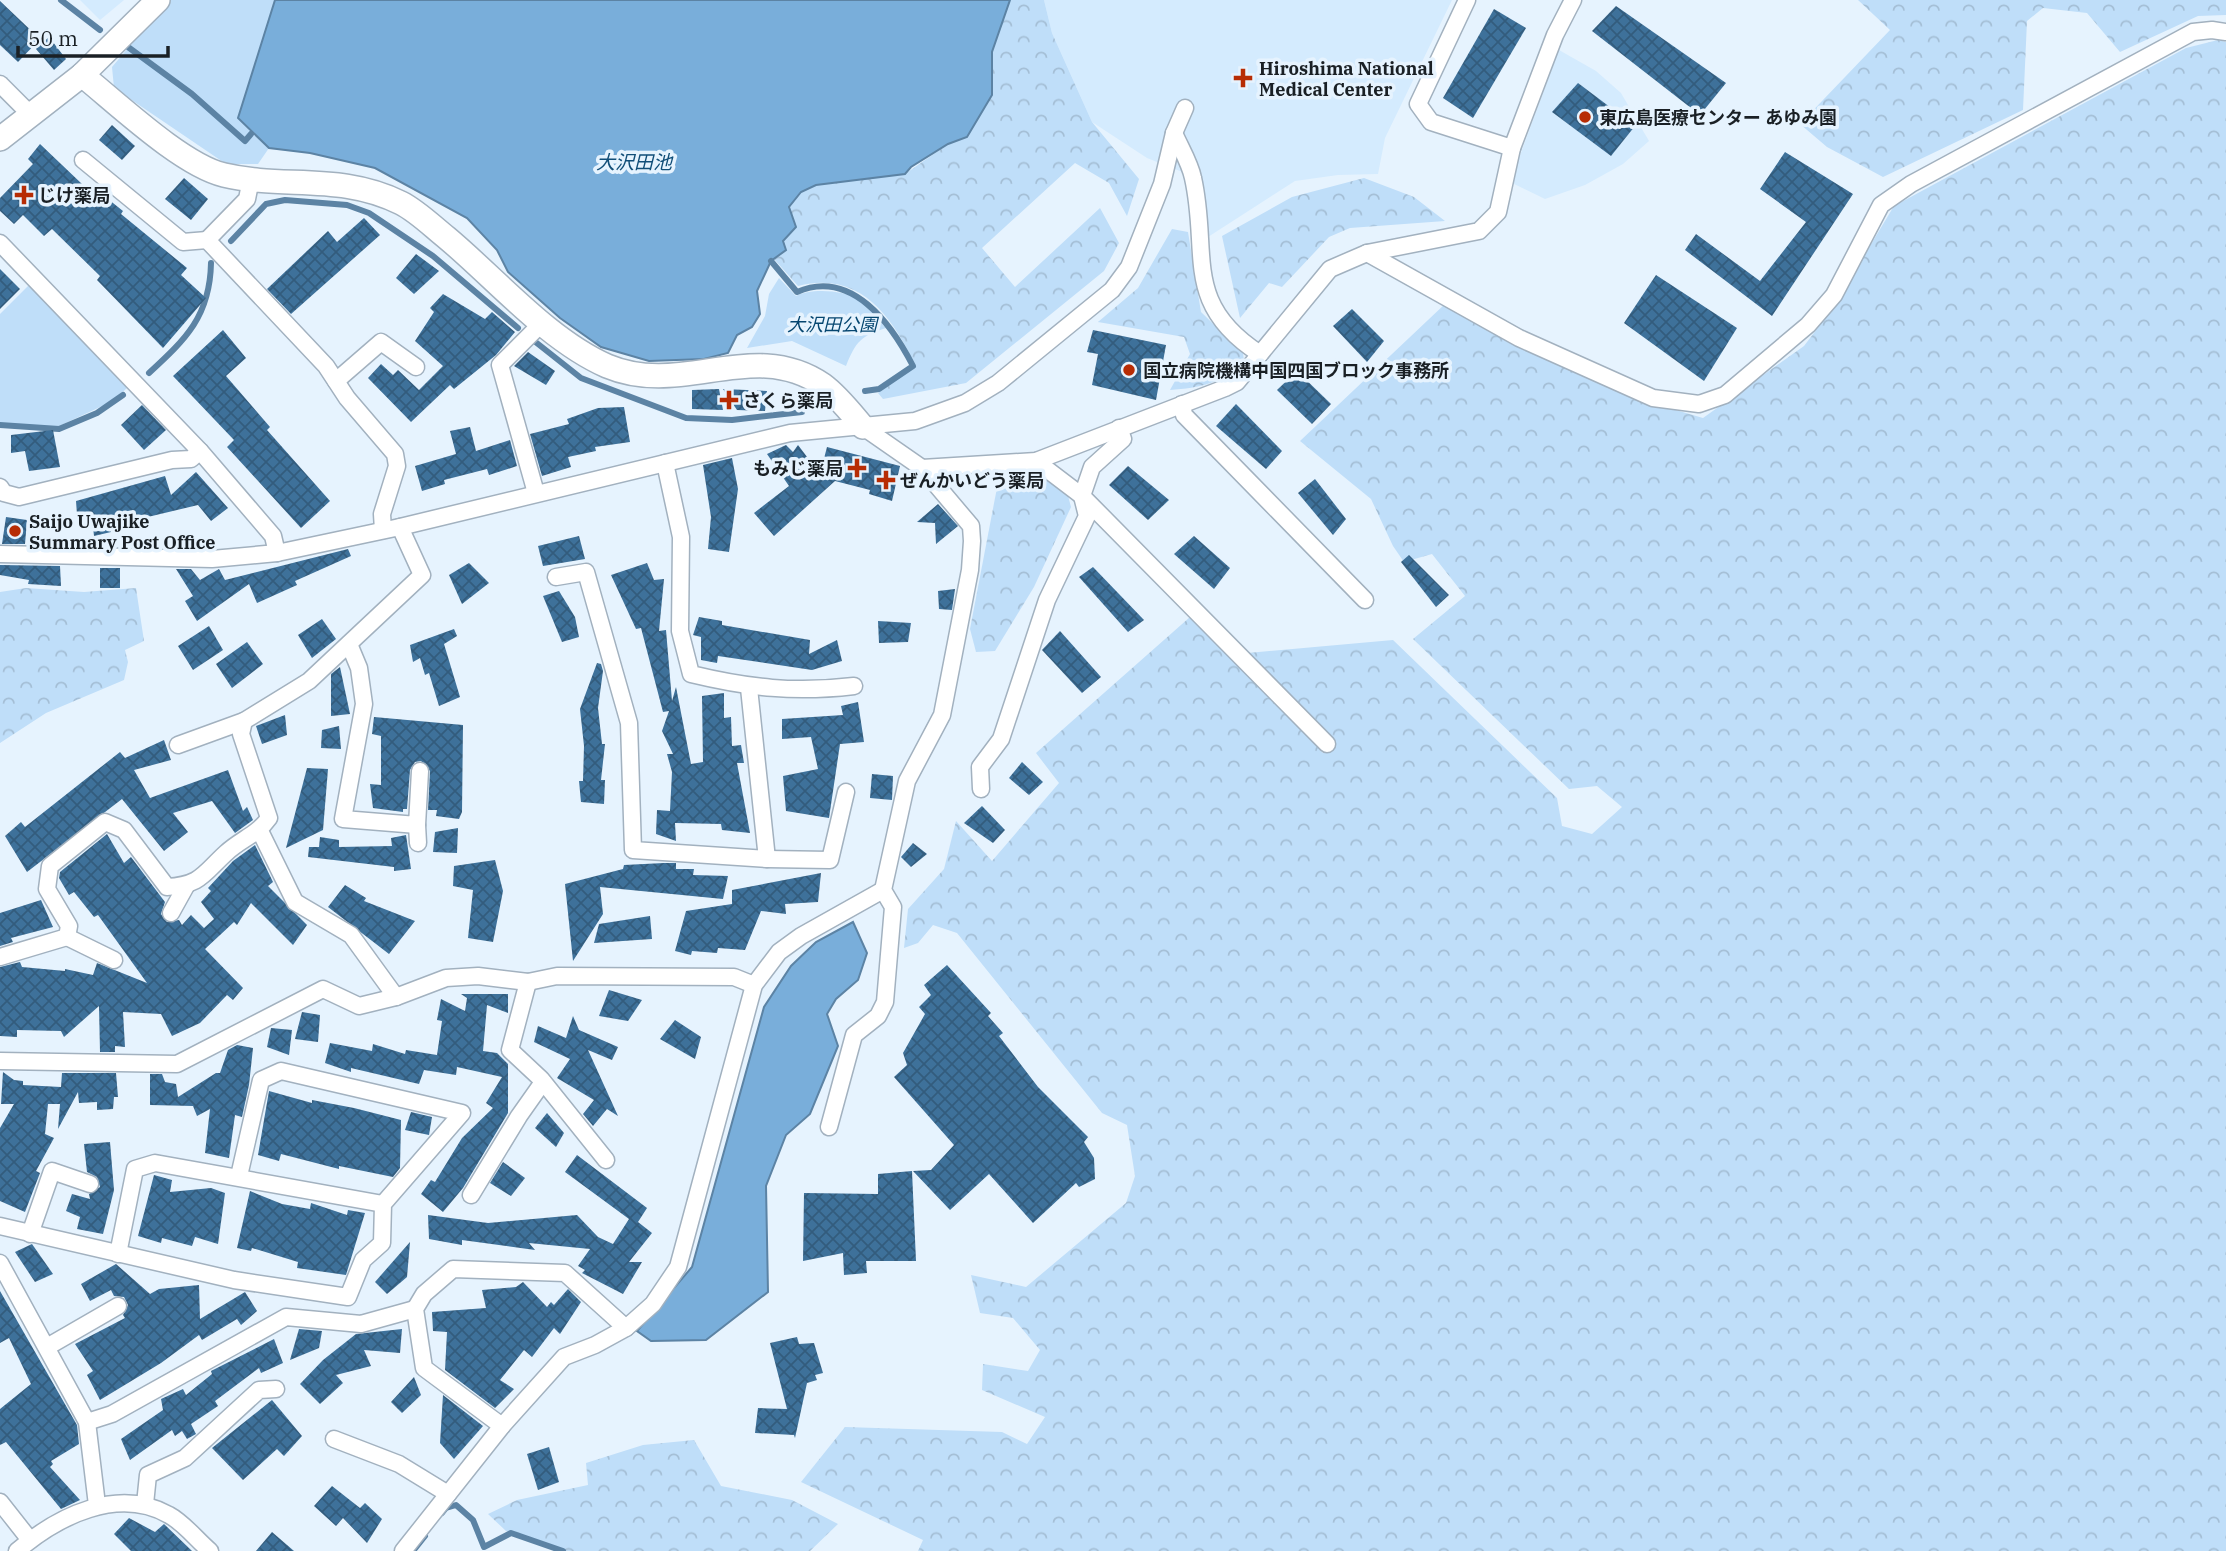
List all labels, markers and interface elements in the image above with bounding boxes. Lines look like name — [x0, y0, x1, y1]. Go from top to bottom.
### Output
scale bar — [18, 14, 168, 58]
text: 50 m — [28, 24, 78, 52]
place label: Hiroshima National Medical Center — [1259, 57, 1434, 101]
marker: Hiroshima National Medical Center — [1233, 68, 1253, 88]
place label: 東広島医療センター あゆみ園 — [1599, 106, 1837, 129]
marker: 東広島医療センター あゆみ園 — [1577, 109, 1593, 125]
water label: 大沢田池 — [596, 150, 674, 174]
place label: じけ薬局 — [38, 184, 110, 207]
marker: じけ薬局 — [16, 187, 32, 203]
park label: 大沢田公園 — [787, 313, 880, 336]
place label: 国立病院機構中国四国ブロック事務所 — [1143, 359, 1449, 382]
marker: 国立病院機構中国四国ブロック事務所 — [1121, 362, 1137, 378]
place label: さくら薬局 — [743, 389, 833, 412]
marker: さくら薬局 — [721, 392, 737, 408]
place label: もみじ薬局 — [753, 457, 843, 480]
marker: もみじ薬局 — [849, 460, 865, 476]
place label: ぜんかいどう薬局 — [900, 469, 1044, 492]
marker: ぜんかいどう薬局 — [878, 472, 894, 488]
place label: Saijo Uwajike Summary Post Office — [29, 510, 215, 554]
marker: Saijo Uwajike Summary Post Office — [7, 523, 23, 539]

